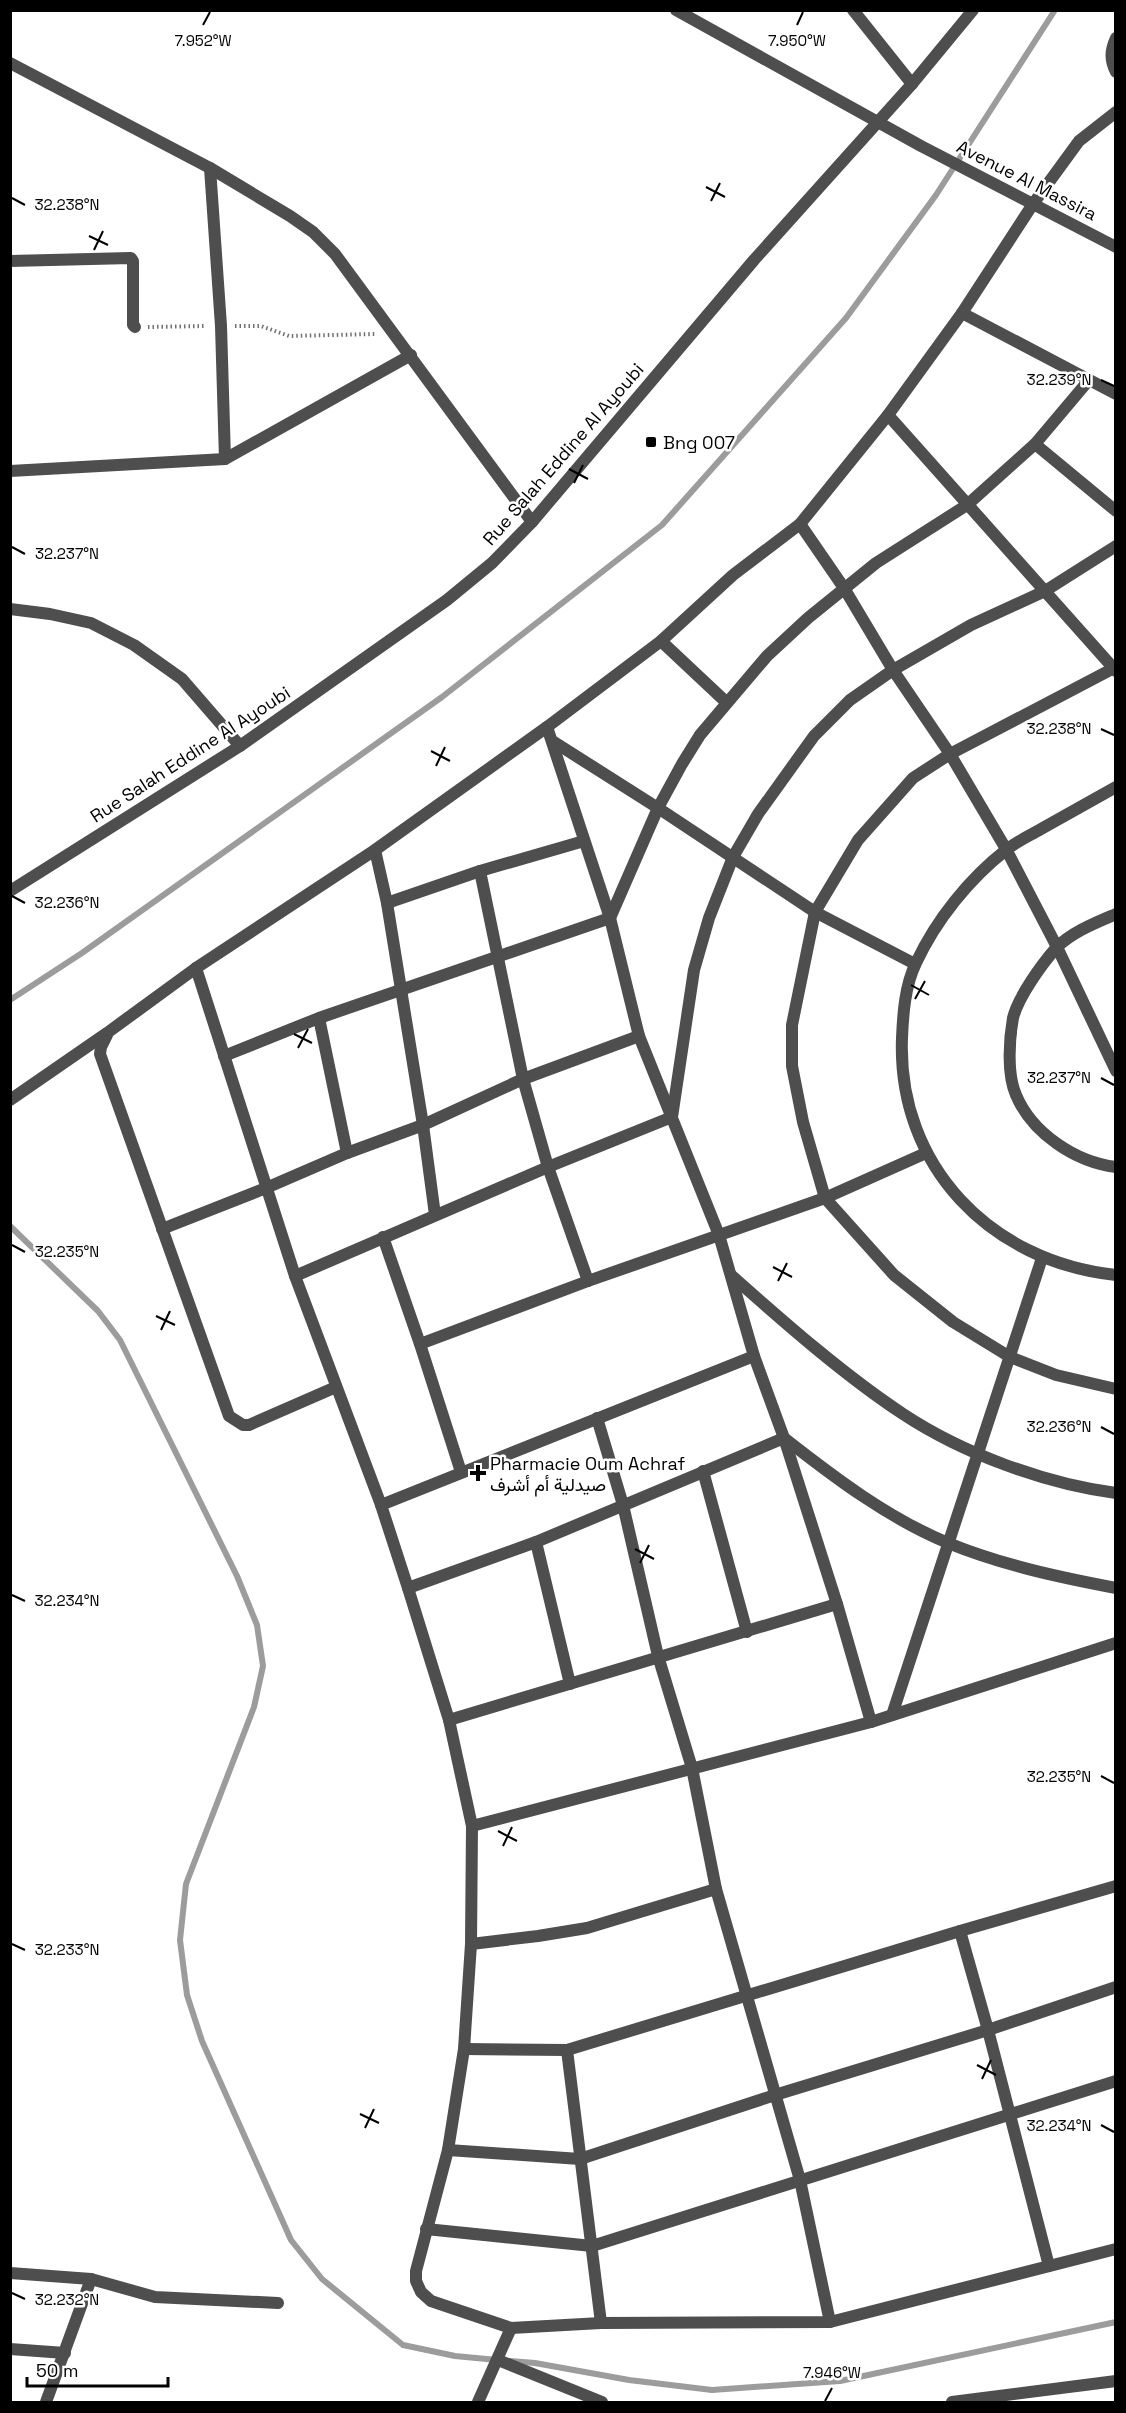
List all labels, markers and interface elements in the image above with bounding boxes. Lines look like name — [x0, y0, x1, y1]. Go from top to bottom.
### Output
text: 7.952°W — [174, 31, 232, 50]
text: 7.950°W — [768, 31, 826, 50]
street label: Avenue Al Massira — [953, 135, 1101, 225]
text: 32.238°N — [35, 195, 99, 214]
street label: Rue Salah Eddine Al Ayoubi — [478, 358, 648, 550]
text: 32.239°N — [1027, 370, 1091, 389]
place label: Bng 007 — [663, 431, 735, 454]
marker: Bng 007 — [644, 435, 658, 449]
text: 32.237°N — [35, 544, 99, 563]
street label: Rue Salah Eddine Al Ayoubi — [86, 681, 294, 827]
text: 32.238°N — [1027, 719, 1091, 738]
text: 32.236°N — [35, 893, 99, 912]
text: 32.237°N — [1027, 1068, 1091, 1087]
text: 32.235°N — [35, 1242, 99, 1261]
text: 32.236°N — [1027, 1417, 1091, 1436]
place label: Pharmacie Oum Achraf صيدلية أم أشرف — [490, 1452, 685, 1497]
marker: Pharmacie Oum Achraf صيدلية أم أشرف — [471, 1466, 485, 1480]
text: 32.234°N — [34, 1591, 100, 1610]
text: 32.235°N — [1027, 1767, 1091, 1786]
text: 32.233°N — [35, 1940, 99, 1959]
text: 32.234°N — [1026, 2116, 1092, 2135]
text: 32.232°N — [35, 2290, 99, 2309]
scale bar — [27, 2350, 168, 2388]
text: 50 m — [36, 2359, 78, 2382]
text: 7.946°W — [803, 2363, 861, 2382]

